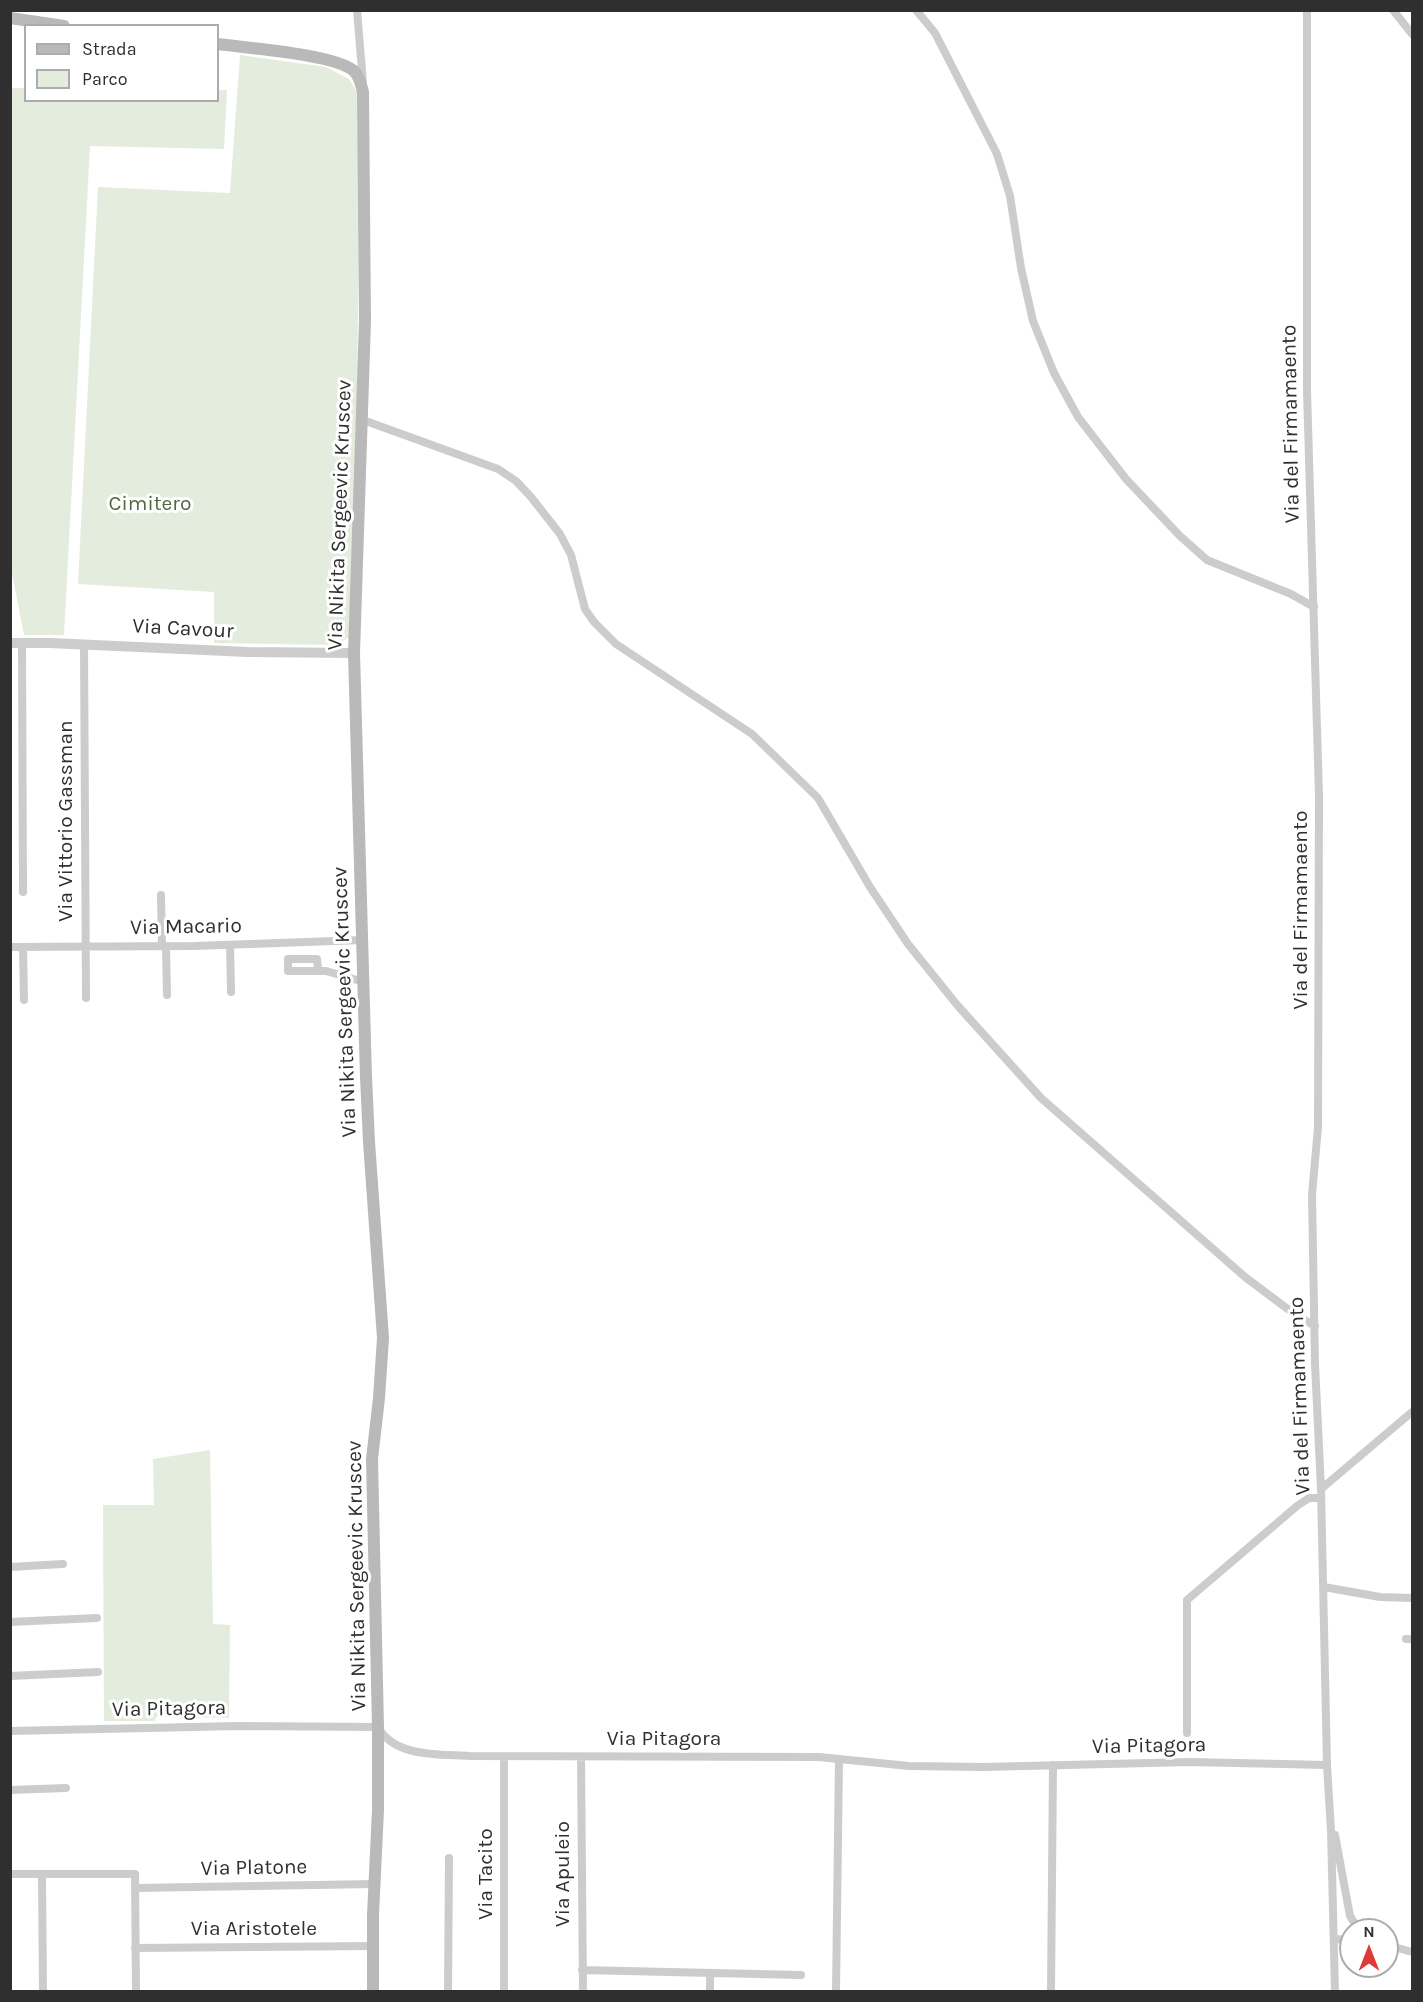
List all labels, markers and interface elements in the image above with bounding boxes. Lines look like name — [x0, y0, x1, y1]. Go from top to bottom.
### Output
legend — [24, 24, 219, 102]
text: Strada — [82, 38, 137, 60]
text: Parco — [82, 68, 128, 90]
street label: Via del Firmamaento — [1277, 324, 1305, 524]
street label: Via Nikita Sergeevic Kruscev — [323, 379, 357, 651]
park label: Cimitero — [109, 491, 191, 517]
street label: Via Cavour — [132, 614, 234, 644]
street label: Via Vittorio Gassman — [53, 720, 79, 922]
street label: Via del Firmamaento — [1288, 811, 1314, 1009]
street label: Via Nikita Sergeevic Kruscev — [328, 866, 362, 1138]
street label: Via Macario — [130, 913, 242, 941]
street label: Via del Firmamaento — [1284, 1296, 1316, 1496]
street label: Via Nikita Sergeevic Kruscev — [342, 1440, 372, 1712]
street label: Via Pitagora — [112, 1695, 226, 1723]
street label: Via Pitagora — [607, 1726, 721, 1752]
street label: Via Pitagora — [1092, 1732, 1206, 1760]
street label: Via Apuleio — [550, 1821, 576, 1927]
street label: Via Tacito — [473, 1828, 499, 1920]
street label: Via Platone — [201, 1854, 307, 1882]
street label: Via Aristotele — [191, 1916, 317, 1942]
north arrow — [1339, 1918, 1399, 1978]
text: N — [1363, 1922, 1375, 1941]

